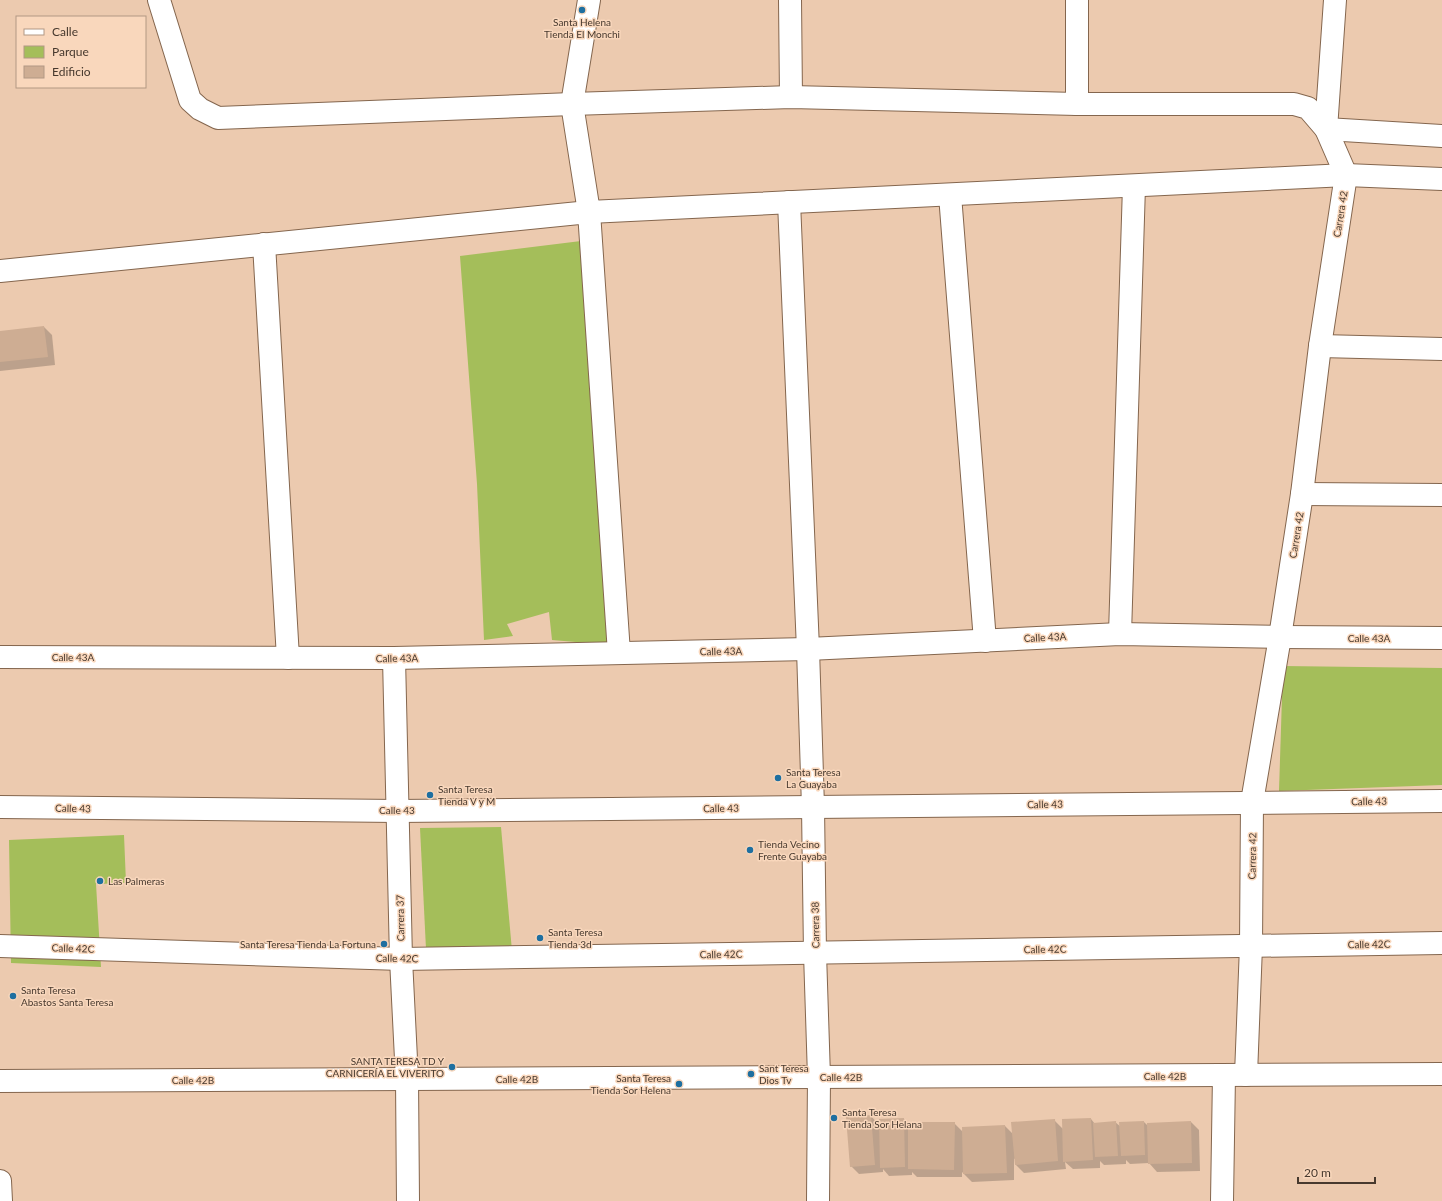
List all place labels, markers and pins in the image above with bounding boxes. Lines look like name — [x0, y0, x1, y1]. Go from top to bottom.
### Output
marker: Santa Helena Tienda El Monchi — [577, 5, 587, 15]
place label: Santa Helena Tienda El Monchi — [544, 16, 620, 40]
place label: Santa Teresa La Guayaba — [786, 766, 841, 790]
marker: Santa Teresa La Guayaba — [773, 773, 783, 783]
place label: Santa Teresa Tienda V y M — [438, 783, 495, 807]
marker: Santa Teresa Tienda V y M — [425, 790, 435, 800]
place label: Tienda Vecino Frente Guayaba — [758, 838, 827, 862]
marker: Tienda Vecino Frente Guayaba — [745, 845, 755, 855]
place label: Las Palmeras — [108, 875, 165, 887]
marker: Las Palmeras — [95, 876, 105, 886]
place label: Santa Teresa Tienda 3d — [548, 926, 603, 950]
marker: Santa Teresa Tienda 3d — [535, 933, 545, 943]
place label: Santa Teresa Tienda La Fortuna — [240, 938, 376, 950]
marker: Santa Teresa Tienda La Fortuna — [379, 939, 389, 949]
place label: Santa Teresa Abastos Santa Teresa — [21, 984, 113, 1008]
marker: Santa Teresa Abastos Santa Teresa — [8, 991, 18, 1001]
place label: SANTA TERESA TD Y CARNICERÍA EL VIVERITO — [326, 1055, 445, 1079]
marker: SANTA TERESA TD Y CARNICERÍA EL VIVERITO — [447, 1062, 457, 1072]
place label: Sant Teresa Dios Tv — [759, 1062, 809, 1086]
marker: Sant Teresa Dios Tv — [746, 1069, 756, 1079]
place label: Santa Teresa Tienda Sor Helena — [591, 1072, 671, 1096]
marker: Santa Teresa Tienda Sor Helena — [674, 1079, 684, 1089]
place label: Santa Teresa Tienda Sor Helana — [842, 1106, 922, 1130]
marker: Santa Teresa Tienda Sor Helana — [829, 1113, 839, 1123]

